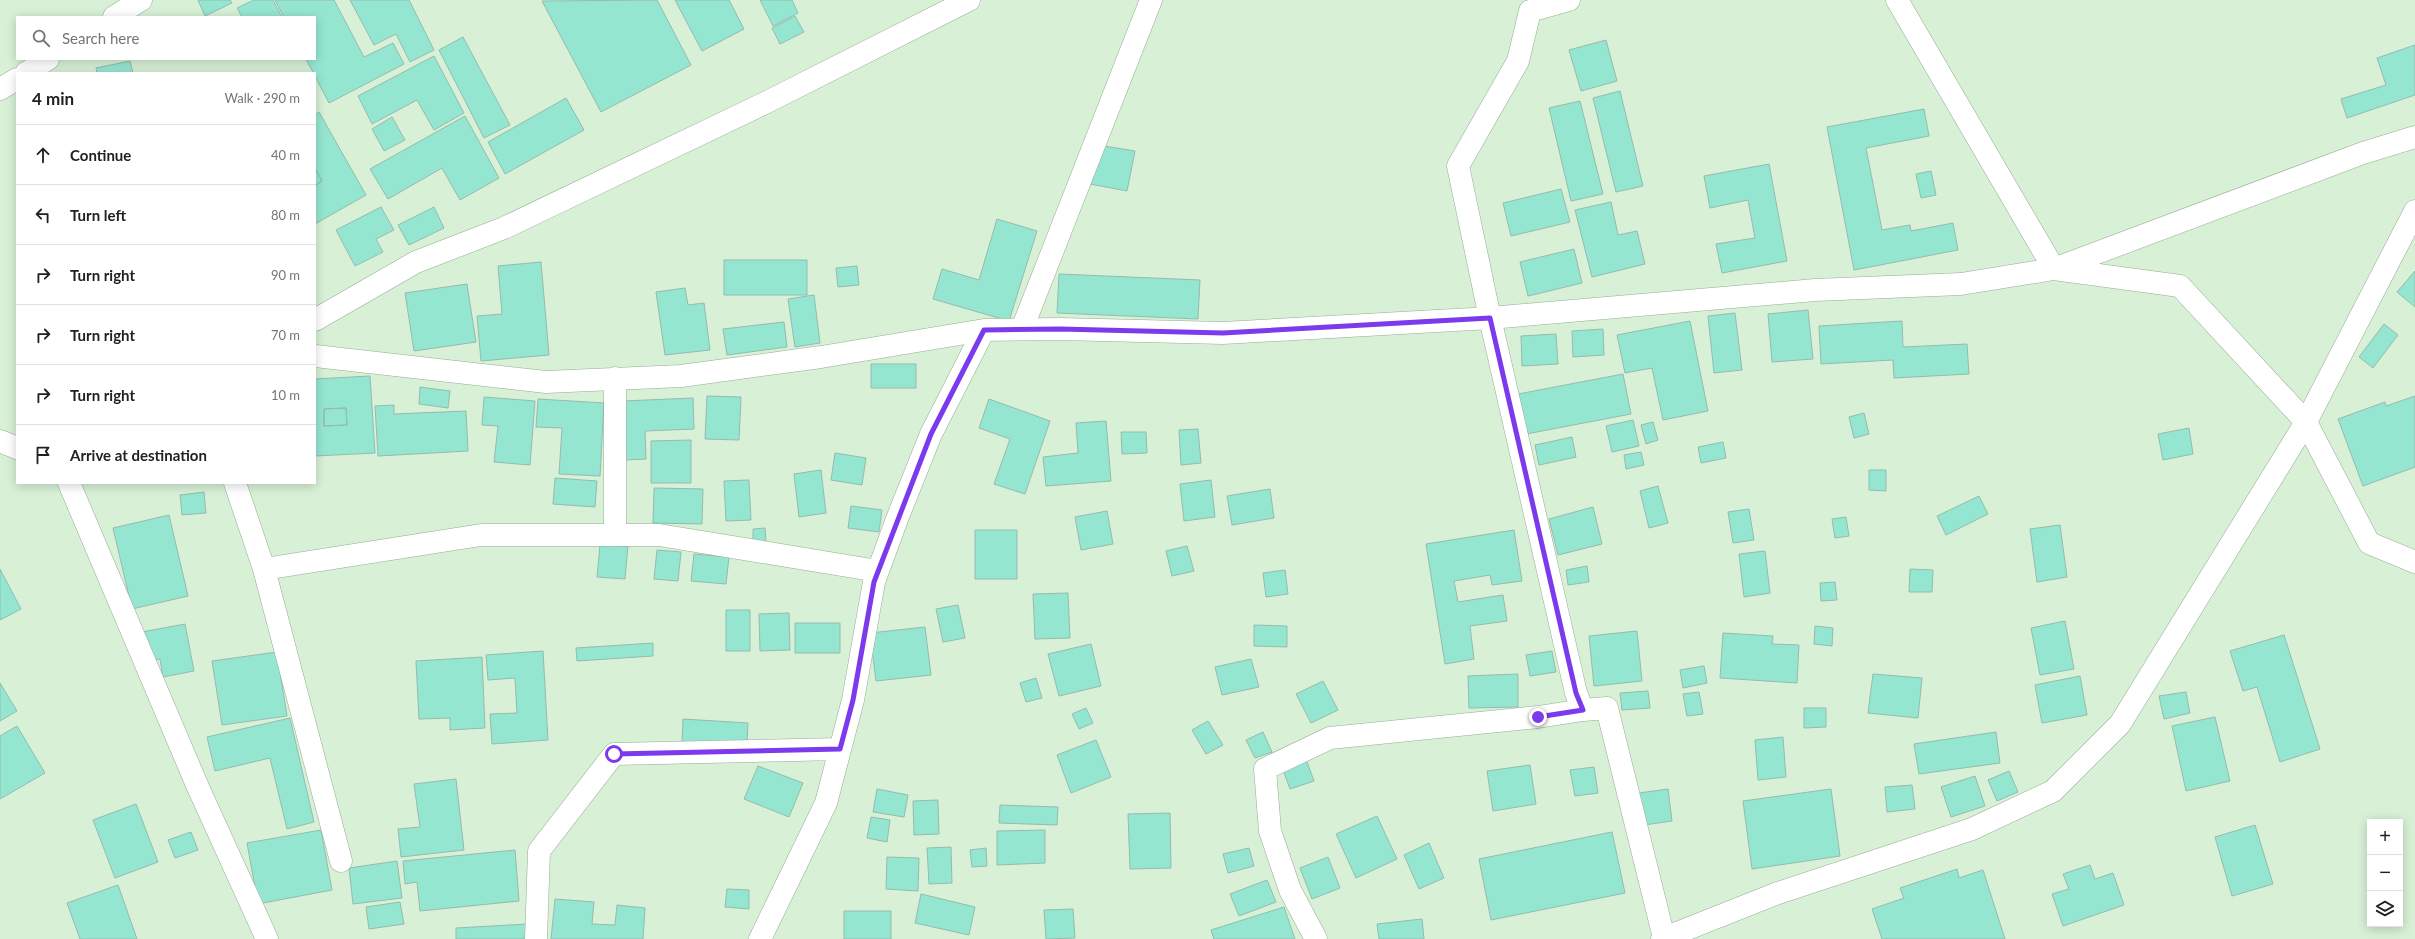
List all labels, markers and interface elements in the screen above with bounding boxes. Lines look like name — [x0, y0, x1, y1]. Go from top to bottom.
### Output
search box — [16, 16, 316, 60]
icon: search — [30, 27, 52, 49]
text: Search here — [62, 29, 139, 47]
text: 4 min — [32, 88, 74, 109]
text: Walk · 290 m — [224, 90, 300, 106]
icon: ahead — [32, 144, 54, 166]
text: Continue — [70, 146, 131, 164]
text: 40 m — [271, 147, 300, 163]
icon: left — [32, 204, 54, 226]
text: Turn left — [70, 206, 126, 224]
text: 80 m — [271, 207, 300, 223]
icon: right — [32, 264, 54, 286]
text: Turn right — [70, 266, 135, 284]
text: 90 m — [271, 267, 300, 283]
icon: right — [32, 324, 54, 346]
text: Turn right — [70, 326, 135, 344]
text: 70 m — [271, 327, 300, 343]
icon: right — [32, 384, 54, 406]
text: Turn right — [70, 386, 135, 404]
text: 10 m — [271, 387, 300, 403]
icon: arrive — [32, 444, 54, 466]
text: Arrive at destination — [70, 446, 207, 464]
route end — [1529, 708, 1547, 726]
route start — [605, 745, 623, 763]
map controls — [2367, 819, 2403, 927]
button: + — [2367, 819, 2403, 855]
button: − — [2367, 855, 2403, 891]
button: layers — [2367, 891, 2403, 927]

